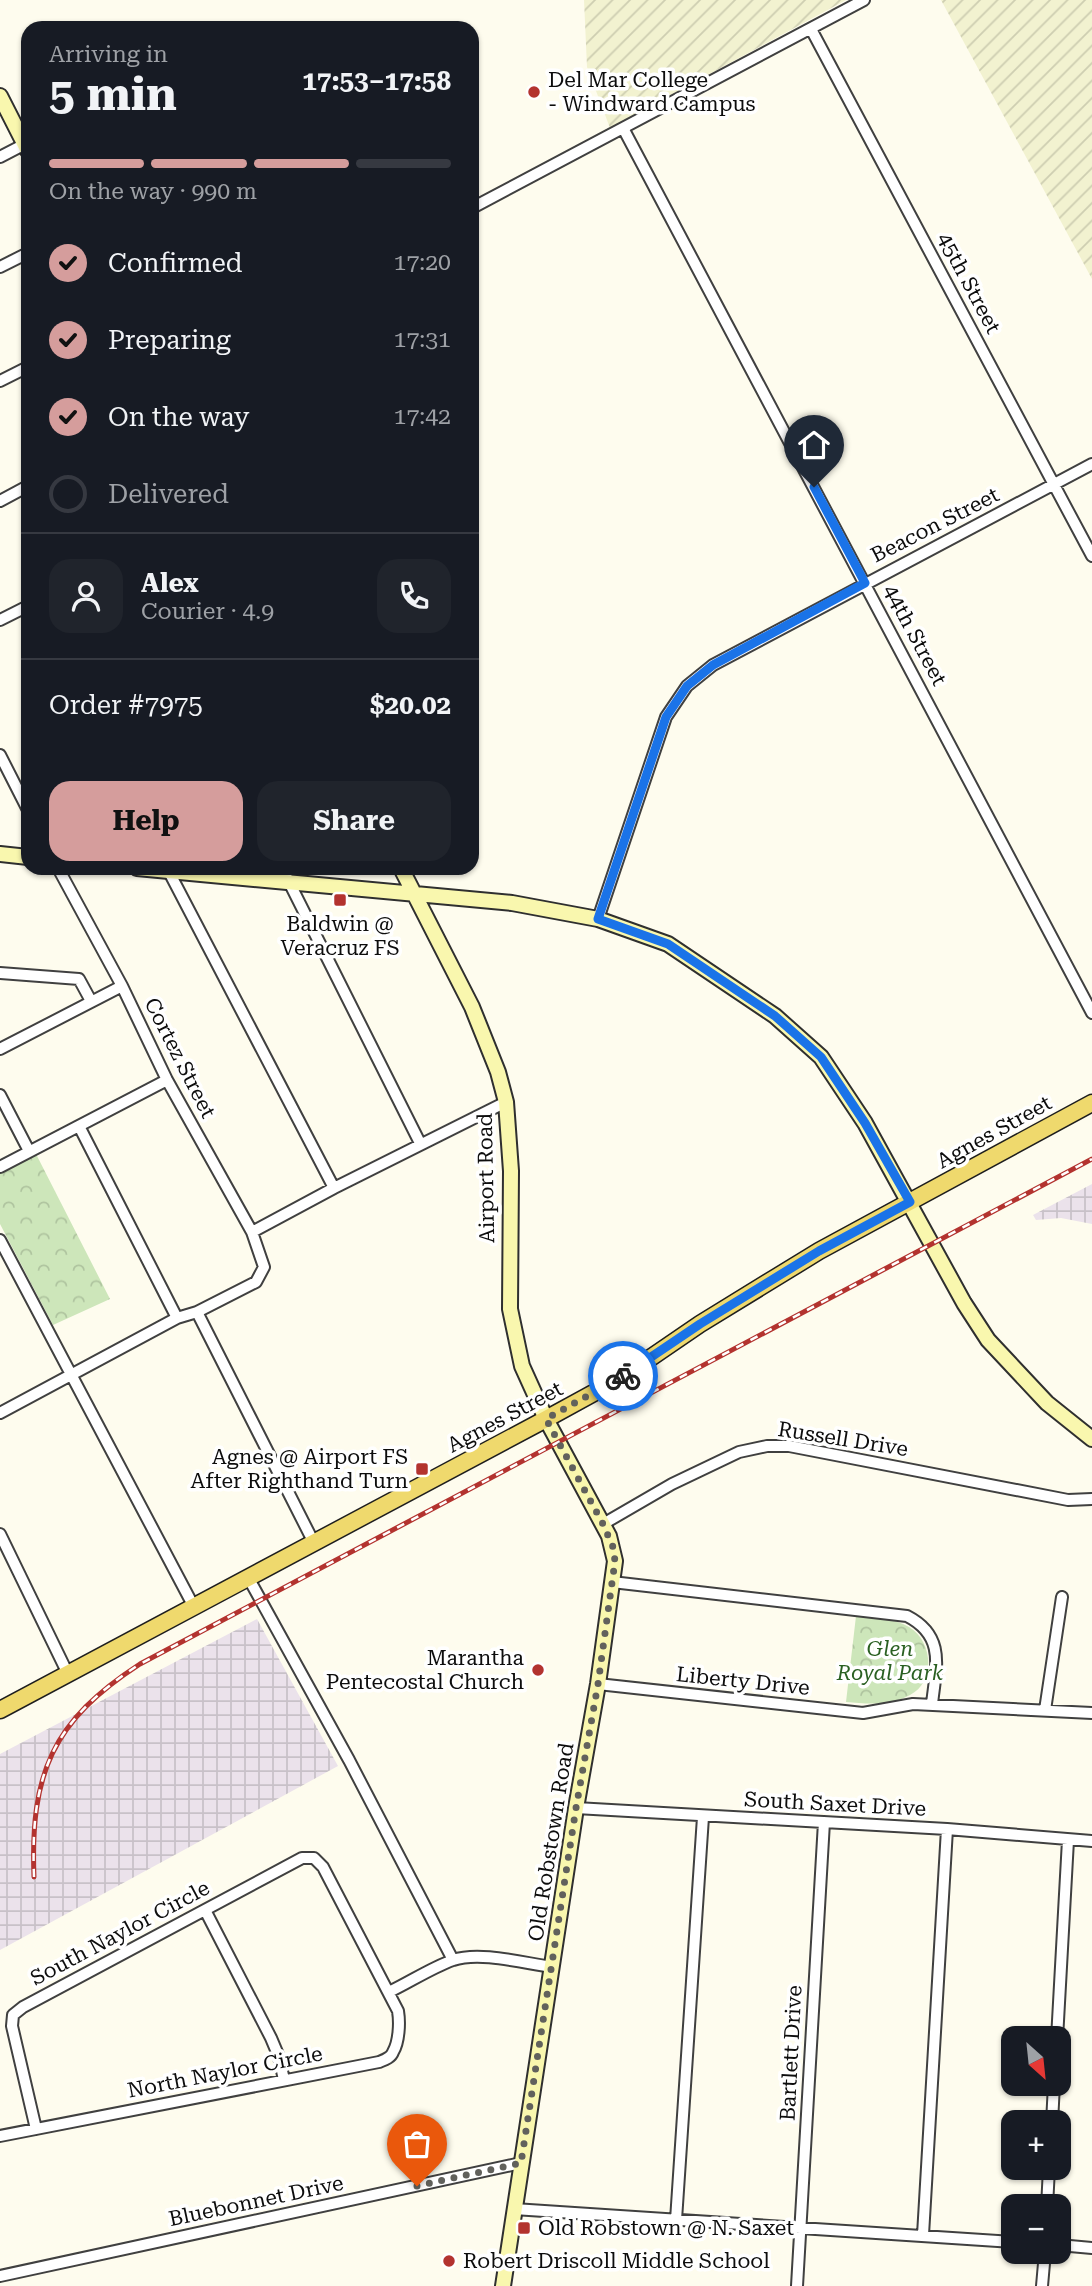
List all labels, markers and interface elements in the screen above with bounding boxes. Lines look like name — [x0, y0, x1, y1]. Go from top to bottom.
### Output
text: Arriving in — [49, 41, 168, 68]
text: 17:53–17:58 — [302, 66, 451, 96]
text: 5 min — [49, 67, 177, 121]
place label: Del Mar College - Windward Campus — [548, 68, 756, 116]
marker: Del Mar College - Windward Campus — [526, 84, 542, 100]
text: On the way · 990 m — [49, 178, 257, 205]
street label: 45th Street — [932, 229, 1006, 338]
icon: check — [49, 244, 87, 282]
text: Confirmed — [108, 248, 243, 278]
text: 17:20 — [394, 249, 451, 276]
icon: check — [49, 321, 87, 359]
text: Preparing — [108, 325, 231, 355]
text: 17:31 — [394, 326, 451, 353]
icon: check — [49, 398, 87, 436]
text: On the way — [108, 402, 249, 432]
text: 17:42 — [394, 403, 451, 430]
pin — [784, 415, 844, 487]
icon: home — [795, 426, 833, 464]
text: Delivered — [108, 479, 229, 509]
street label: Beacon Street — [867, 482, 1003, 568]
button: person — [49, 559, 123, 633]
button: phone — [377, 559, 451, 633]
text: Alex — [141, 568, 199, 598]
street label: 44th Street — [878, 581, 952, 690]
text: Courier · 4.9 — [141, 598, 274, 625]
text: Order #7975 — [49, 690, 203, 720]
text: $20.02 — [370, 690, 451, 720]
button: Help — [49, 781, 243, 861]
button: Share — [257, 781, 451, 861]
marker: Baldwin @ Veracruz FS — [332, 892, 348, 908]
place label: Baldwin @ Veracruz FS — [281, 912, 400, 960]
street label: Cortez Street — [139, 994, 221, 1122]
street label: Agnes Street — [932, 1091, 1056, 1173]
street label: Airport Road — [473, 1112, 499, 1243]
courier — [588, 1341, 658, 1411]
icon: bike — [604, 1357, 642, 1395]
street label: Agnes Street — [443, 1376, 567, 1458]
street label: Russell Drive — [776, 1417, 910, 1461]
place label: Agnes @ Airport FS After Righthand Turn — [191, 1445, 408, 1493]
marker: Agnes @ Airport FS After Righthand Turn — [414, 1461, 430, 1477]
park label: Glen Royal Park — [836, 1637, 944, 1685]
place label: Marantha Pentecostal Church — [326, 1646, 525, 1694]
marker: Marantha Pentecostal Church — [530, 1662, 546, 1678]
street label: Liberty Drive — [675, 1662, 811, 1700]
street label: Old Robstown Road — [523, 1741, 579, 1943]
street label: South Saxet Drive — [743, 1787, 927, 1821]
street label: South Naylor Circle — [26, 1876, 214, 1990]
street label: Bartlett Drive — [775, 1984, 807, 2122]
north arrow — [1001, 2026, 1071, 2096]
map controls — [1001, 2026, 1071, 2264]
street label: North Naylor Circle — [125, 2041, 325, 2103]
button: + — [1001, 2110, 1071, 2180]
pin — [387, 2114, 447, 2186]
icon: bag — [398, 2125, 436, 2163]
street label: Bluebonnet Drive — [166, 2171, 346, 2231]
button: − — [1001, 2194, 1071, 2264]
place label: Old Robstown @ N. Saxet — [538, 2216, 794, 2240]
marker: Old Robstown @ N. Saxet — [516, 2220, 532, 2236]
place label: Robert Driscoll Middle School — [463, 2249, 770, 2273]
marker: Robert Driscoll Middle School — [441, 2253, 457, 2269]

